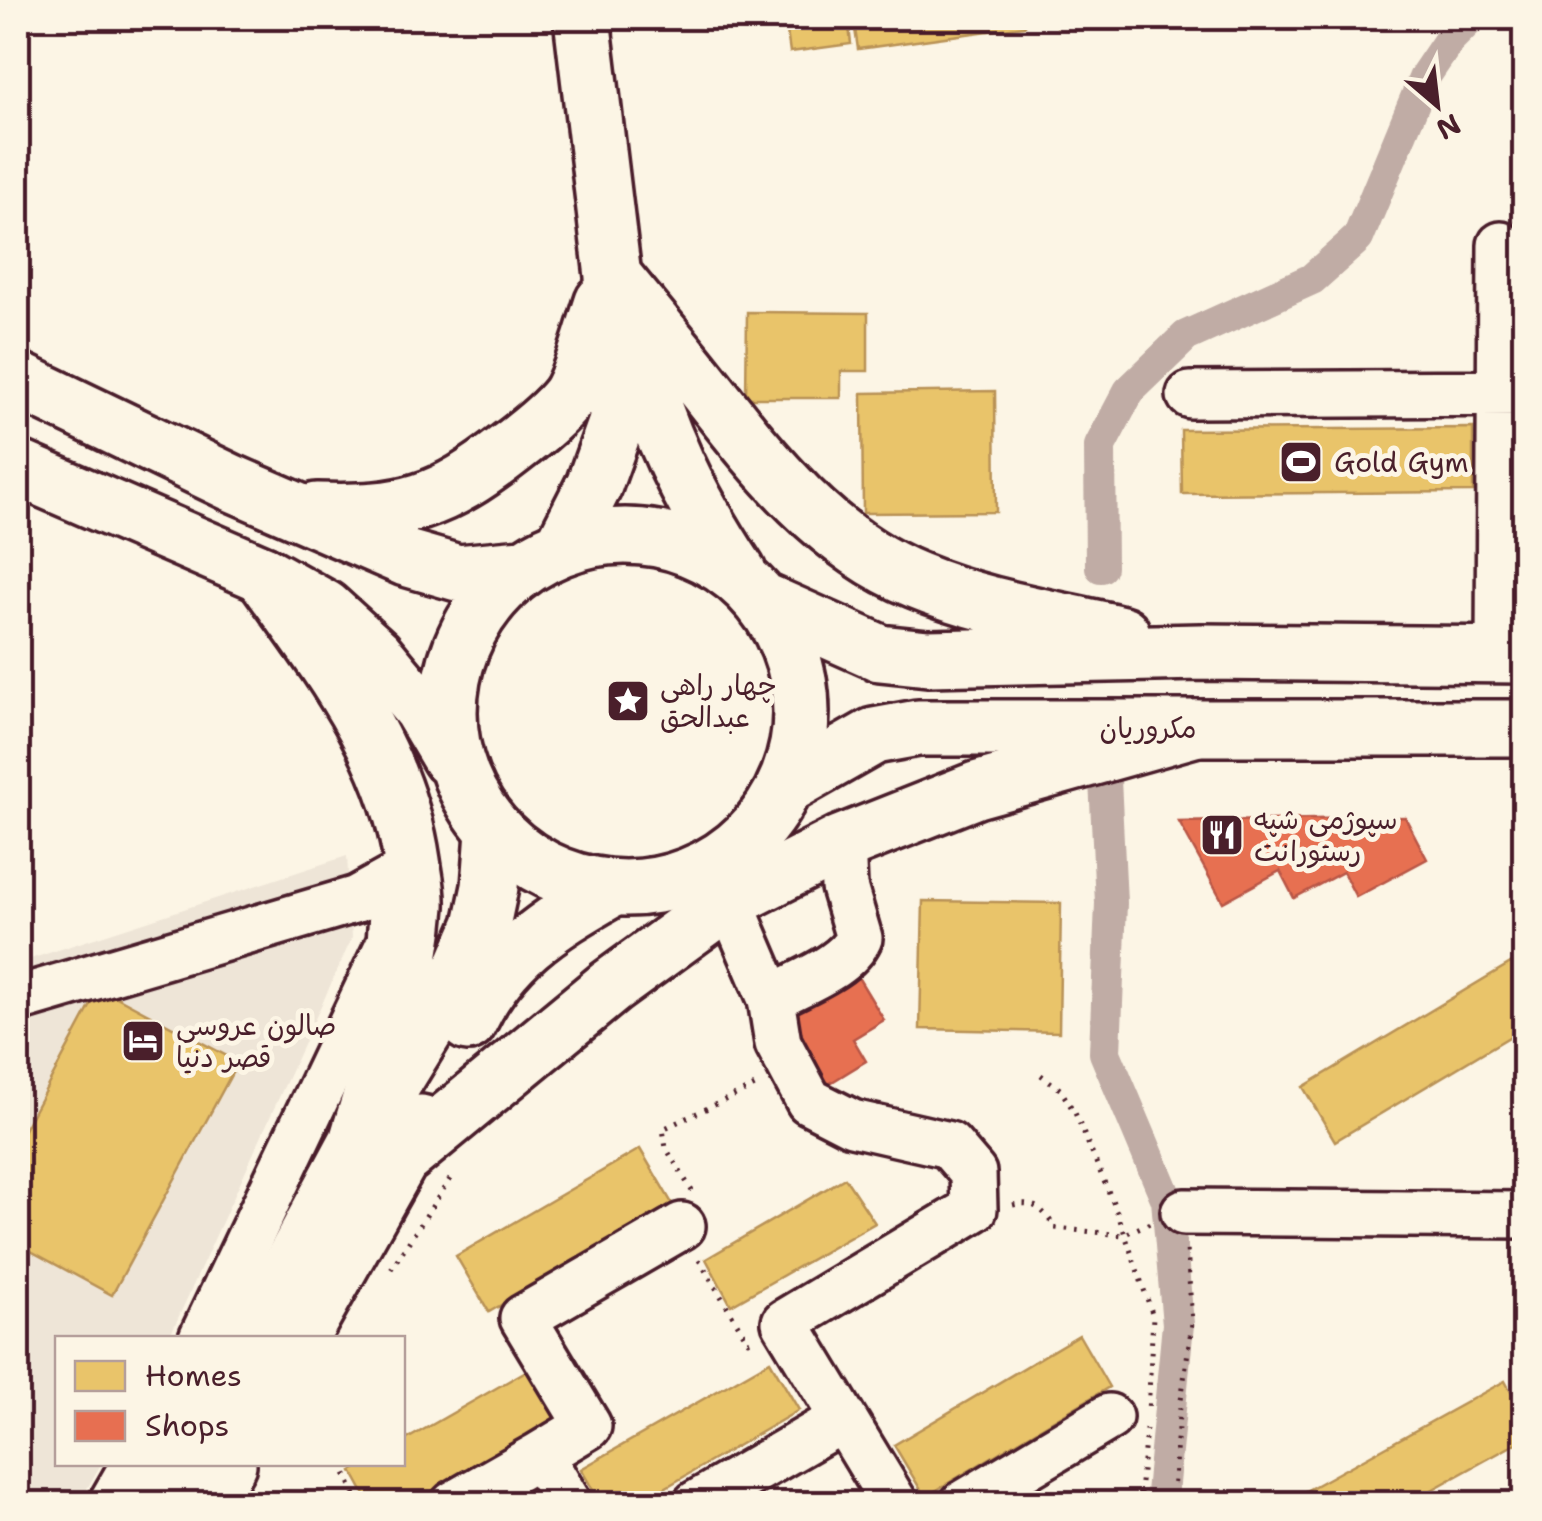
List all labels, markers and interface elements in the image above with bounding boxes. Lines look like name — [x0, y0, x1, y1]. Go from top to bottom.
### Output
north arrow — [1387, 55, 1487, 155]
text: N — [1430, 105, 1467, 149]
sports icon: Gold Gym — [1278, 439, 1324, 485]
place label: Gold Gym — [1334, 443, 1469, 481]
place label: چهار راهی عبدالحق — [660, 666, 777, 736]
place icon: چهار راهی عبدالحق — [605, 678, 651, 724]
street label: مکروریان — [1099, 709, 1197, 747]
place label: سپوژمی شپه رستورانت — [1254, 800, 1398, 870]
restaurant icon: سپوژمی شپه رستورانت — [1199, 812, 1245, 858]
place label: صالون عروسی قصر دنیا — [176, 1006, 337, 1076]
hotel icon: صالون عروسی قصر دنیا — [120, 1018, 166, 1064]
legend — [55, 1336, 405, 1466]
text: Homes — [145, 1355, 242, 1396]
text: Shops — [145, 1405, 229, 1446]

